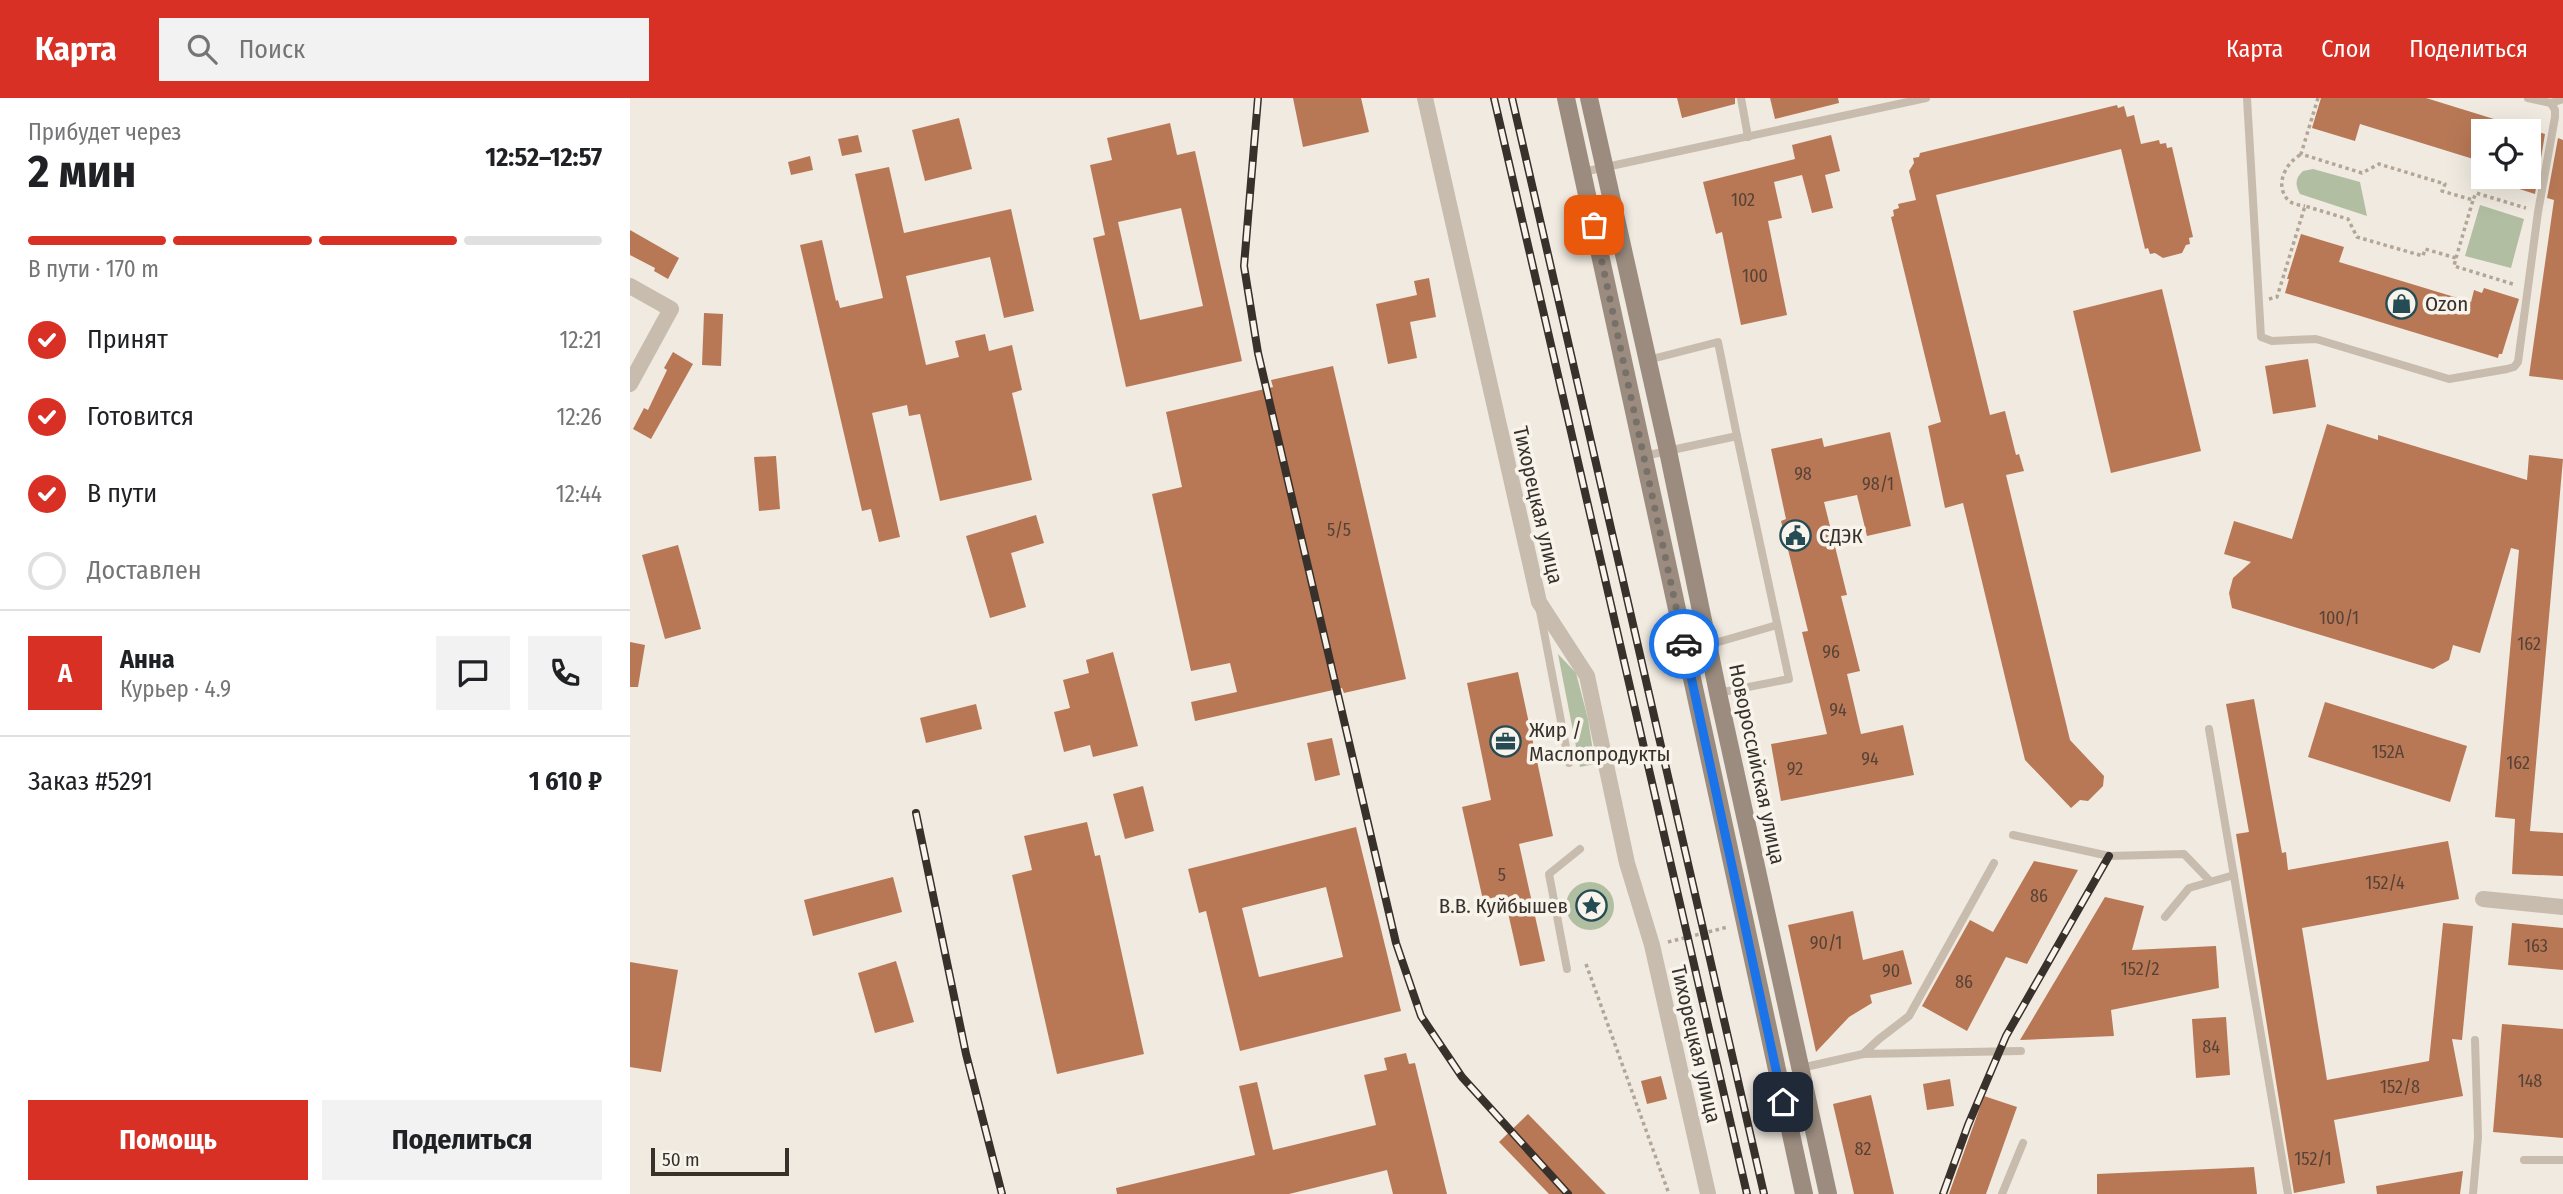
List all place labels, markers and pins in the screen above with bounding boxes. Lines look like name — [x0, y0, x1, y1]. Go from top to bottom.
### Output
pin — [1564, 195, 1624, 255]
shop icon: Ozon — [2385, 287, 2419, 321]
place label: Ozon — [2425, 291, 2468, 317]
public building icon: СДЭК — [1779, 519, 1813, 553]
place label: СДЭК — [1819, 523, 1863, 549]
place label: Жир / Маслопродукты — [1529, 717, 1670, 767]
office icon: Жир / Маслопродукты — [1489, 725, 1523, 759]
place icon: В.В. Куйбышев — [1574, 889, 1608, 923]
place label: В.В. Куйбышев — [1439, 893, 1568, 919]
pin — [1753, 1072, 1813, 1132]

